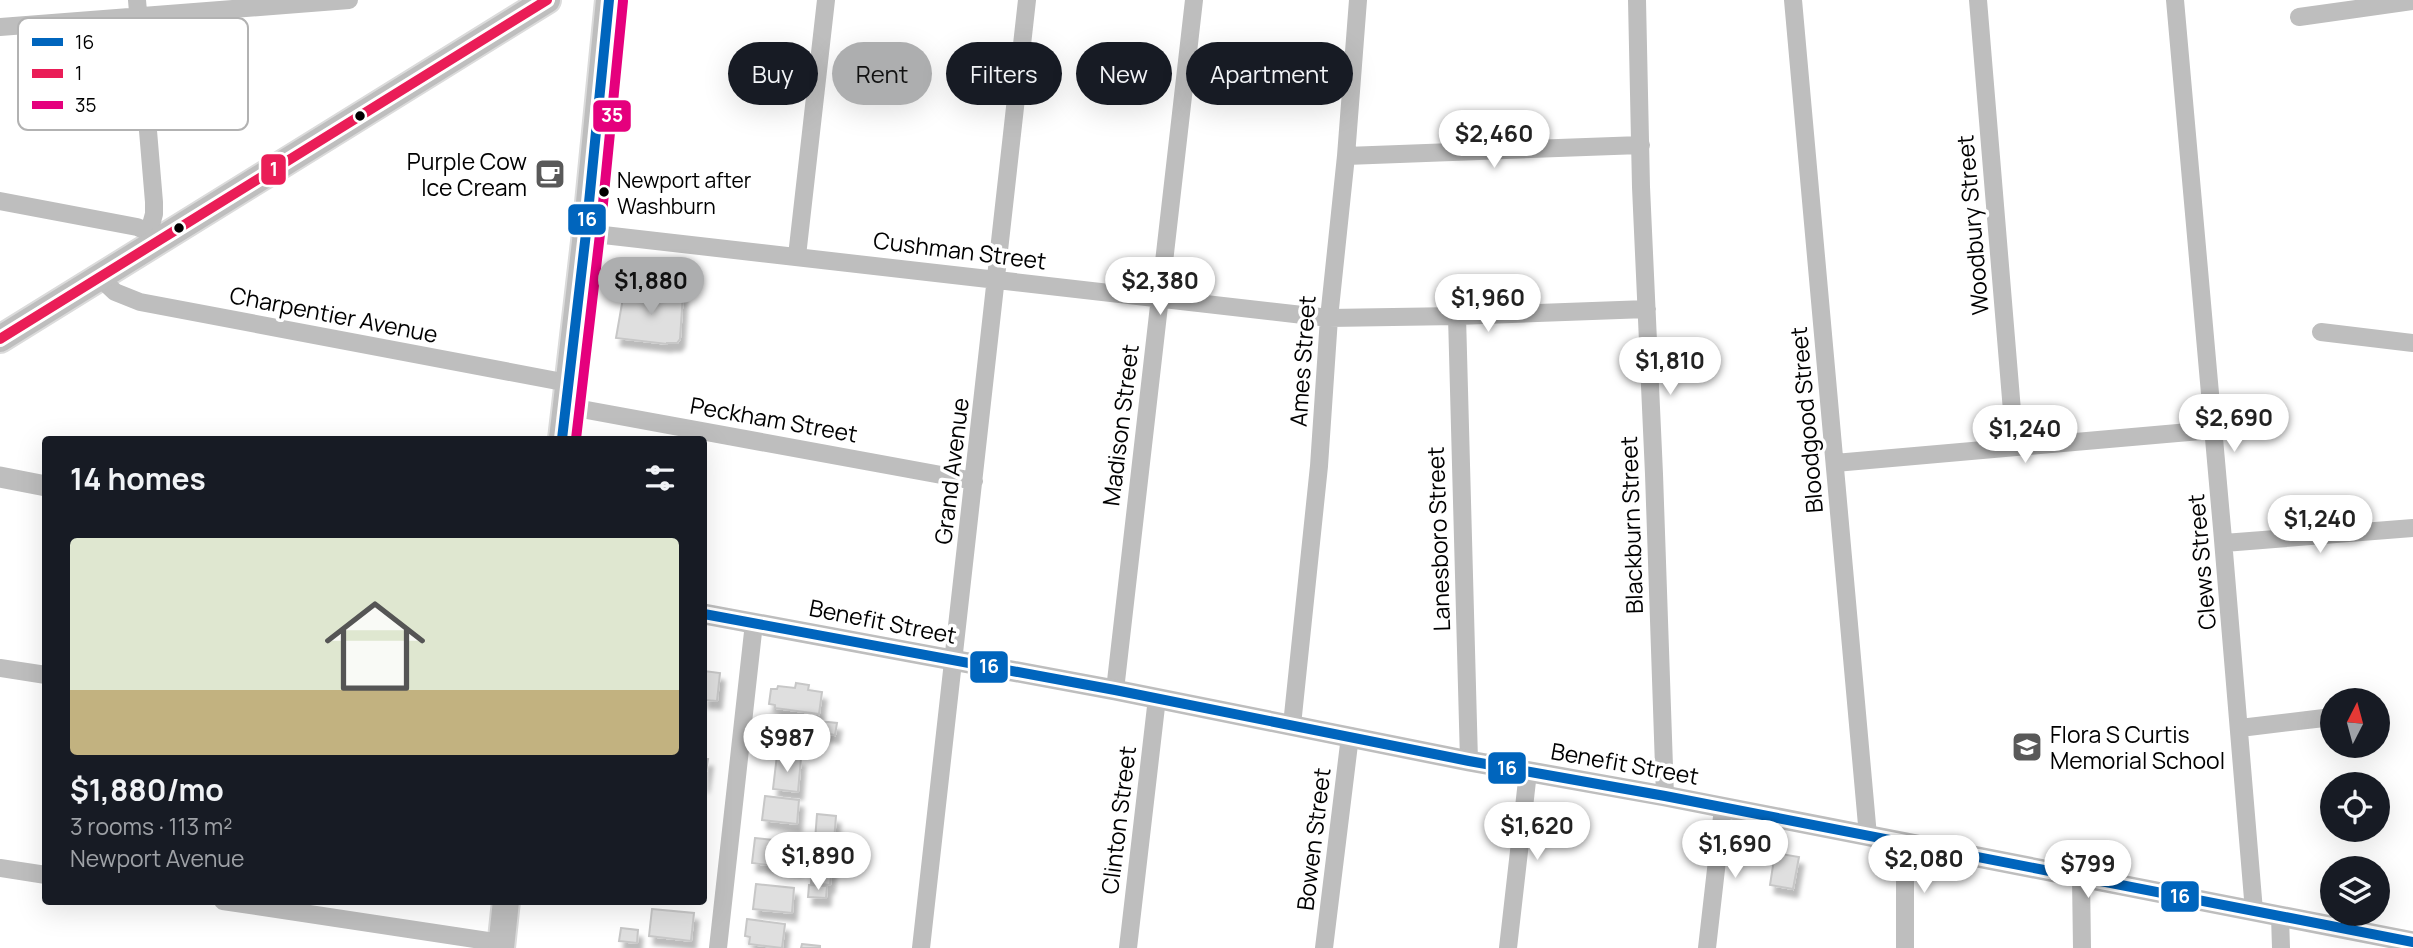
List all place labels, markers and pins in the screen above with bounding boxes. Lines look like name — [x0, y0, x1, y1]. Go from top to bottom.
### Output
unlabelled marker — [353, 109, 367, 123]
pin: $2,460 — [1437, 110, 1551, 170]
place label: Purple Cow Ice Cream — [407, 145, 527, 203]
cafe icon: Purple Cow Ice Cream — [533, 157, 567, 191]
place label: Newport after Washburn — [617, 166, 752, 220]
marker: Newport after Washburn — [597, 185, 611, 199]
unlabelled marker — [172, 221, 186, 235]
pin: $1,880 — [594, 258, 708, 317]
pin: $2,380 — [1103, 258, 1217, 317]
pin: $1,960 — [1431, 274, 1545, 334]
pin: $1,810 — [1613, 338, 1727, 397]
pin: $2,690 — [2177, 394, 2291, 454]
pin: $1,240 — [1968, 406, 2082, 465]
pin: $1,240 — [2263, 496, 2377, 555]
pin: $987 — [746, 714, 828, 774]
place label: Flora S Curtis Memorial School — [2050, 718, 2225, 776]
school or university icon: Flora S Curtis Memorial School — [2010, 730, 2044, 764]
pin: $1,620 — [1480, 802, 1594, 862]
pin: $1,690 — [1678, 820, 1792, 880]
pin: $1,890 — [761, 832, 875, 892]
pin: $2,080 — [1867, 836, 1981, 895]
pin: $799 — [2047, 841, 2129, 900]

